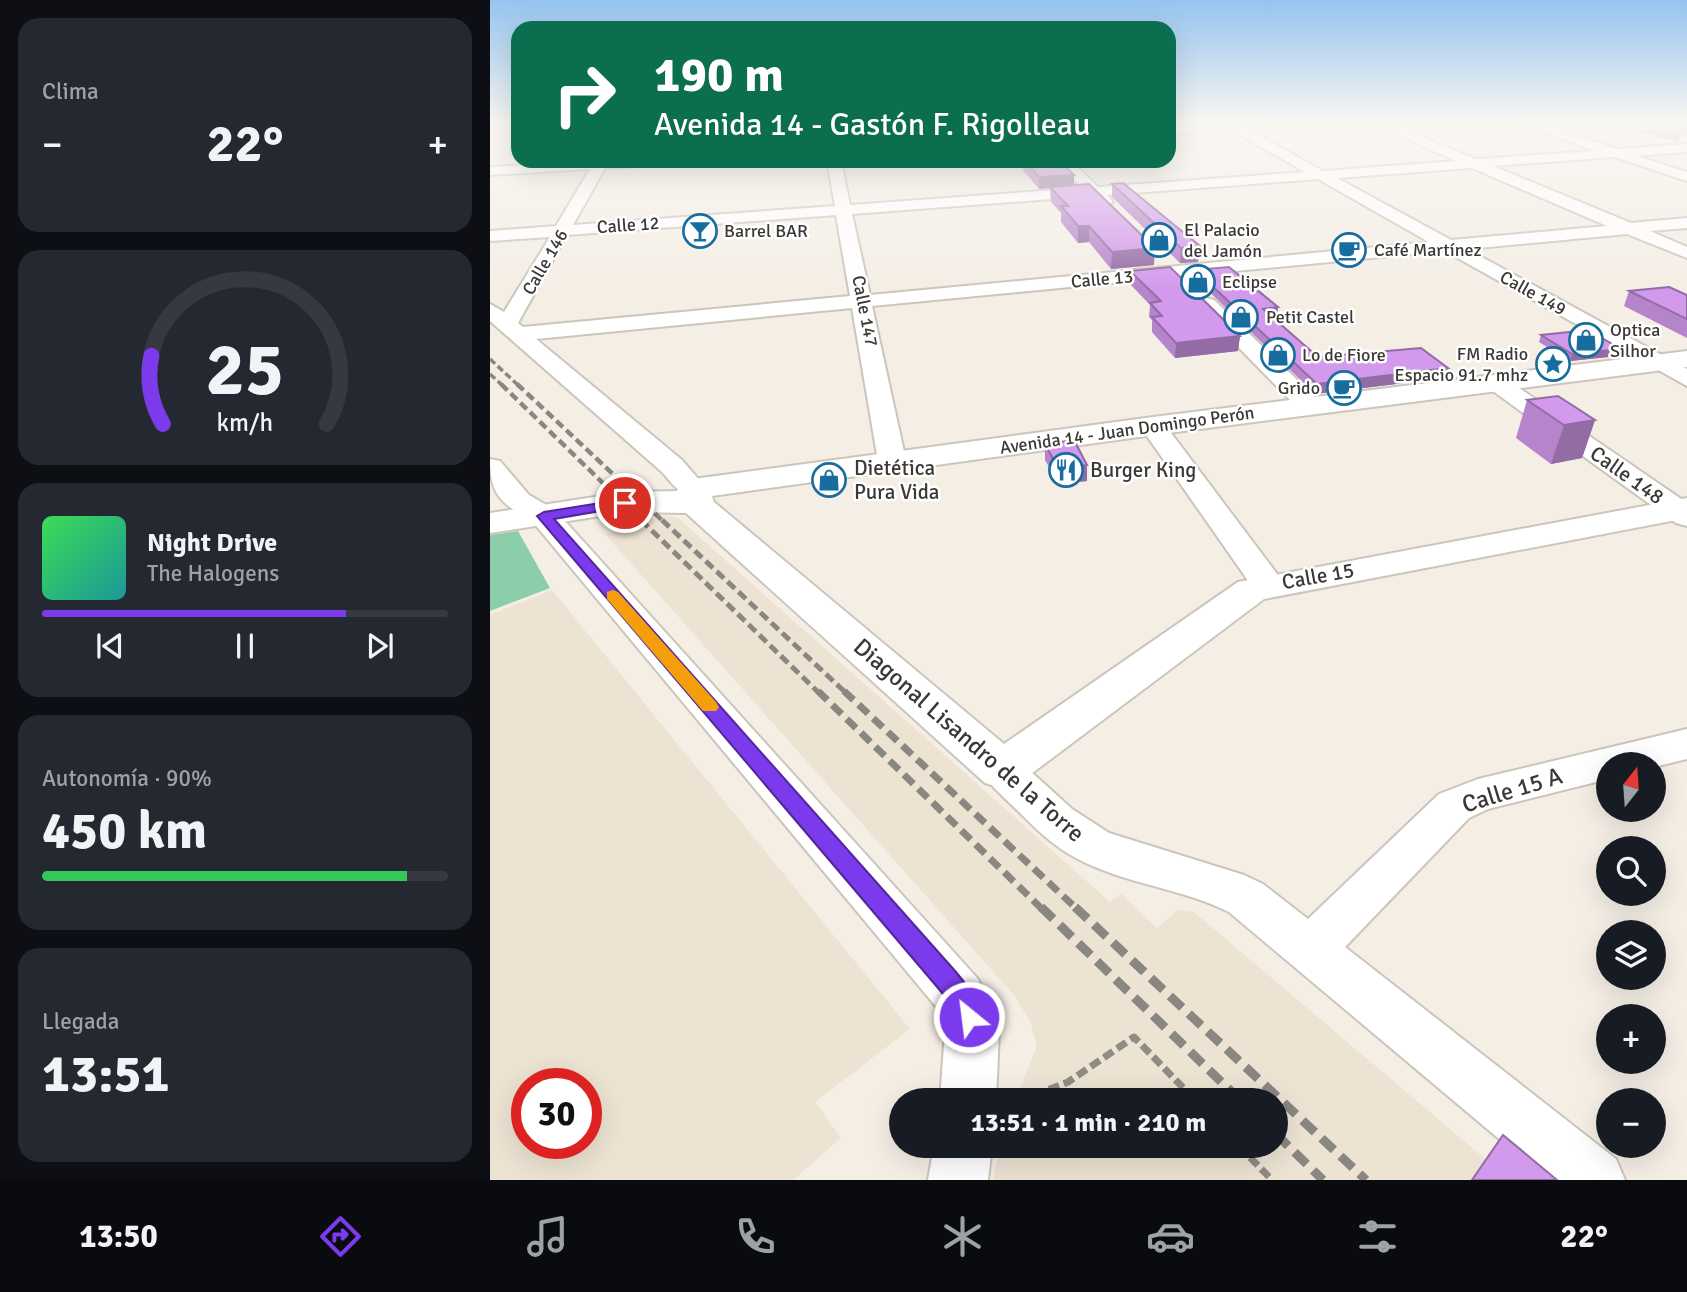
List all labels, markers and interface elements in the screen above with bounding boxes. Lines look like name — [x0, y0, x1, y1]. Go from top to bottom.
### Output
text: 190 m — [654, 45, 784, 105]
icon: right — [539, 49, 630, 140]
text: Clima — [42, 77, 99, 106]
text: Avenida 14 - Gastón F. Rigolleau — [654, 105, 1091, 144]
text: 22° — [207, 112, 283, 176]
text: − — [42, 121, 63, 168]
text: + — [427, 121, 448, 168]
street label: Calle 12 — [596, 212, 660, 238]
bar icon: Barrel BAR — [681, 212, 719, 250]
place label: El Palacio del Jamón — [1184, 219, 1262, 262]
place label: Barrel BAR — [724, 220, 808, 242]
shop icon: El Palacio del Jamón — [1140, 221, 1178, 259]
street label: Calle 146 — [517, 225, 573, 299]
cafe icon: Café Martínez — [1330, 231, 1368, 269]
place label: Café Martínez — [1374, 239, 1482, 261]
shop icon: Eclipse — [1179, 263, 1217, 301]
street label: Calle 13 — [1070, 265, 1134, 293]
street label: Calle 149 — [1496, 266, 1570, 320]
place label: Eclipse — [1222, 271, 1277, 293]
street label: Calle 147 — [847, 273, 883, 349]
shop icon: Petit Castel — [1222, 298, 1260, 336]
place label: Petit Castel — [1266, 306, 1354, 328]
place label: Optica Silhor — [1610, 319, 1660, 362]
shop icon: Optica Silhor — [1567, 321, 1605, 359]
text: 25 — [206, 326, 284, 415]
shop icon: Lo de Fiore — [1259, 336, 1297, 374]
place label: FM Radio Espacio 91.7 mhz — [1394, 343, 1528, 386]
place label: Lo de Fiore — [1302, 344, 1386, 366]
place icon: FM Radio Espacio 91.7 mhz — [1534, 345, 1572, 383]
cafe icon: Grido — [1325, 369, 1363, 407]
place label: Grido — [1278, 377, 1320, 399]
street label: Avenida 14 - Juan Domingo Perón — [998, 401, 1256, 459]
text: km/h — [217, 406, 273, 437]
street label: Calle 148 — [1585, 440, 1669, 510]
restaurant icon: Burger King — [1047, 451, 1085, 489]
place label: Dietética Pura Vida — [854, 455, 940, 505]
place label: Burger King — [1090, 457, 1196, 483]
shop icon: Dietética Pura Vida — [810, 461, 848, 499]
pin — [595, 473, 655, 533]
icon: arrive — [606, 484, 644, 522]
text: Night Drive — [147, 527, 277, 559]
street label: Calle 15 — [1280, 557, 1356, 595]
text: The Halogens — [147, 559, 279, 588]
icon: previous — [91, 627, 129, 665]
icon: pause — [226, 627, 264, 665]
icon: next — [361, 627, 399, 665]
street label: Diagonal Lisandro de la Torre — [847, 632, 1091, 848]
north arrow — [1596, 752, 1666, 822]
map controls — [1596, 752, 1666, 1158]
street label: Calle 15 A — [1458, 760, 1566, 819]
text: Autonomía · 90% — [42, 764, 212, 793]
text: 450 km — [42, 799, 207, 863]
button: search — [1596, 836, 1666, 906]
button: layers — [1596, 920, 1666, 990]
position arrow — [932, 980, 1006, 1054]
button: + — [1596, 1004, 1666, 1074]
text: Llegada — [42, 1007, 119, 1036]
text: 13:51 — [42, 1042, 170, 1106]
speed limit sign: 30 — [511, 1068, 602, 1159]
button: − — [1596, 1088, 1666, 1158]
text: 13:51 · 1 min · 210 m — [971, 1107, 1206, 1139]
icon: directions — [316, 1212, 365, 1261]
icon: music — [523, 1212, 572, 1261]
icon: phone — [731, 1212, 780, 1261]
icon: climate — [938, 1212, 987, 1261]
icon: car — [1146, 1212, 1195, 1261]
icon: filters — [1353, 1212, 1402, 1261]
text: 13:50 — [79, 1217, 158, 1256]
text: 22° — [1560, 1217, 1608, 1256]

